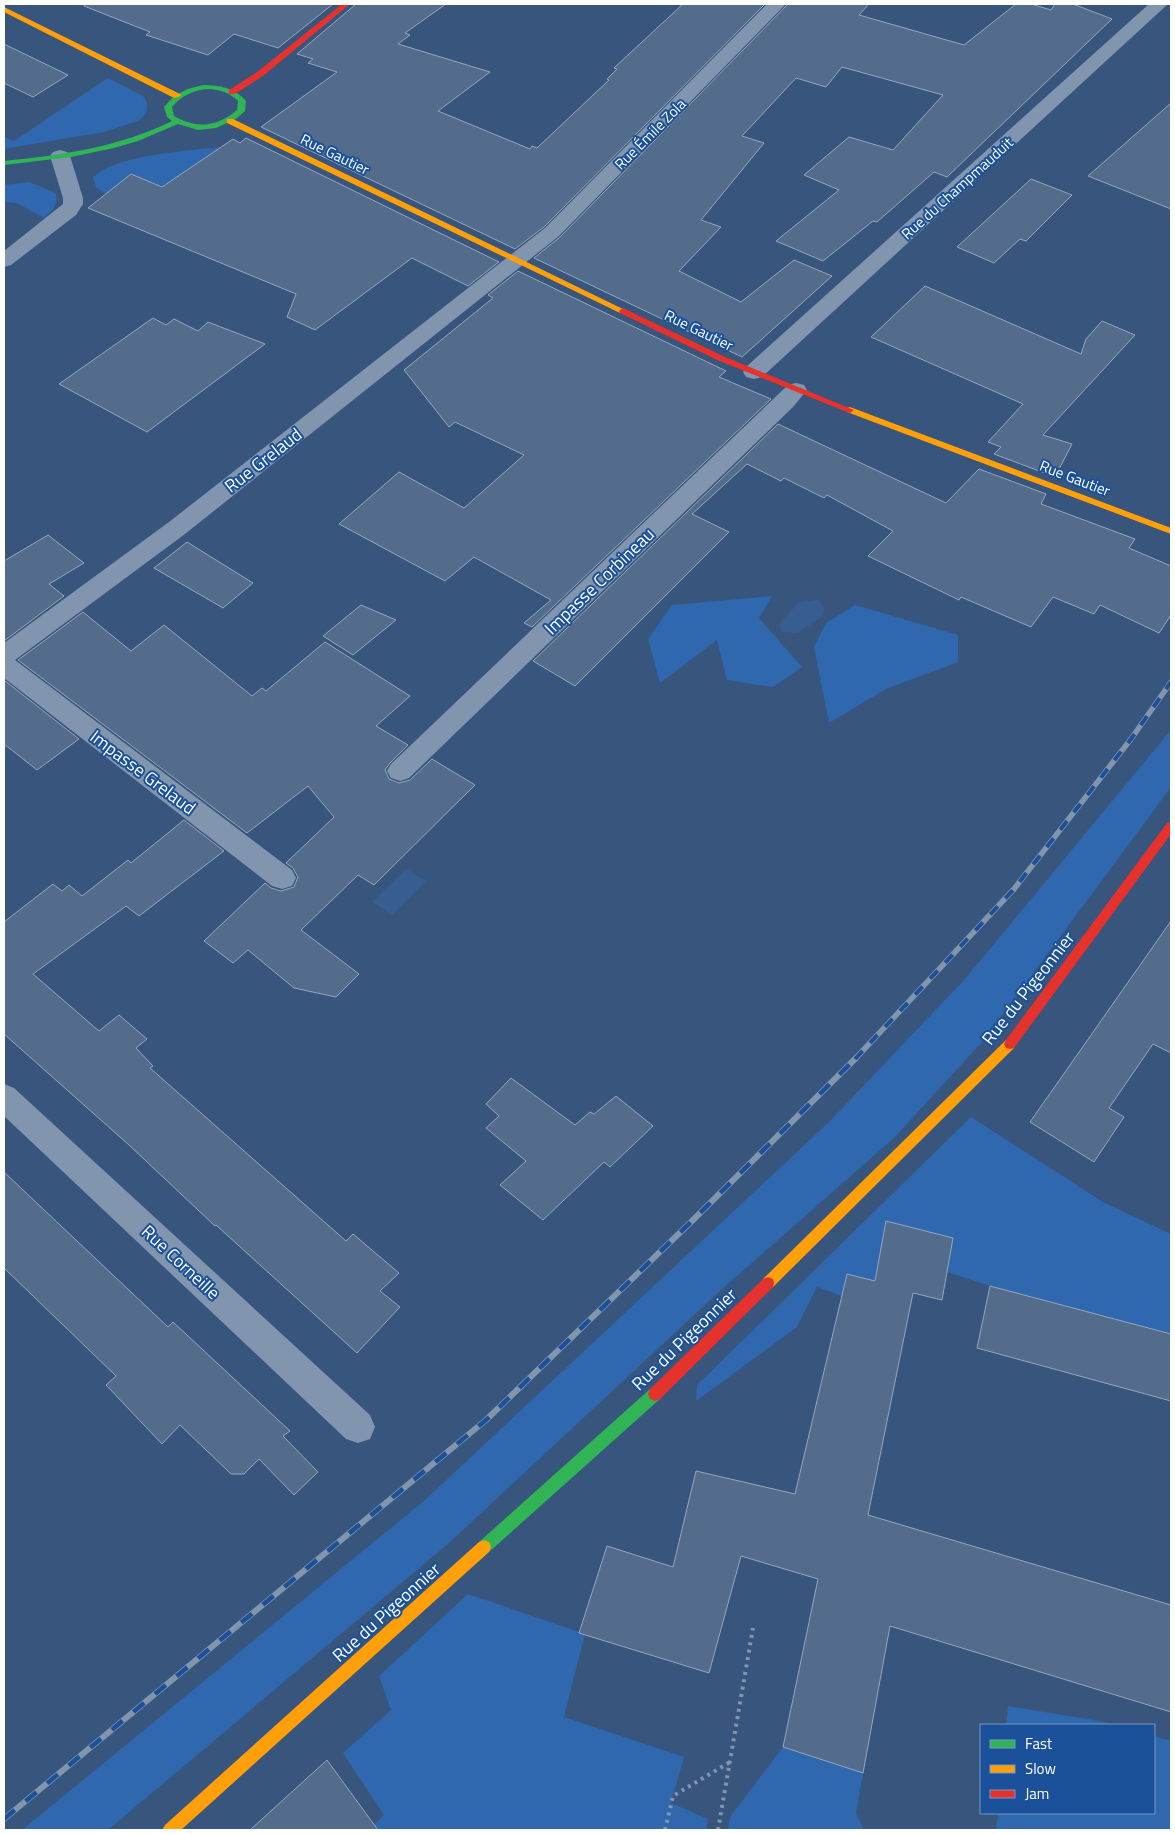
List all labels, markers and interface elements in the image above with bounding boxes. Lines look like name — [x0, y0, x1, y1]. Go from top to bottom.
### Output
street label: Rue Émile Zola — [609, 93, 691, 175]
street label: Rue Gautier — [297, 127, 373, 181]
street label: Rue du Champmauduit — [896, 131, 1019, 245]
street label: Rue Gautier — [661, 303, 737, 357]
street label: Rue Grelaud — [218, 421, 308, 499]
street label: Rue Gautier — [1036, 454, 1114, 502]
street label: Impasse Corbineau — [538, 521, 660, 641]
street label: Impasse Grelaud — [84, 723, 202, 821]
street label: Rue du Pigeonnier — [975, 925, 1081, 1051]
street label: Rue Corneille — [136, 1218, 226, 1306]
street label: Rue du Pigeonnier — [625, 1281, 743, 1397]
street label: Rue du Pigeonnier — [326, 1556, 446, 1668]
legend — [980, 1724, 1155, 1814]
text: Fast — [1025, 1732, 1053, 1755]
text: Slow — [1025, 1757, 1056, 1780]
text: Jam — [1025, 1782, 1049, 1805]

